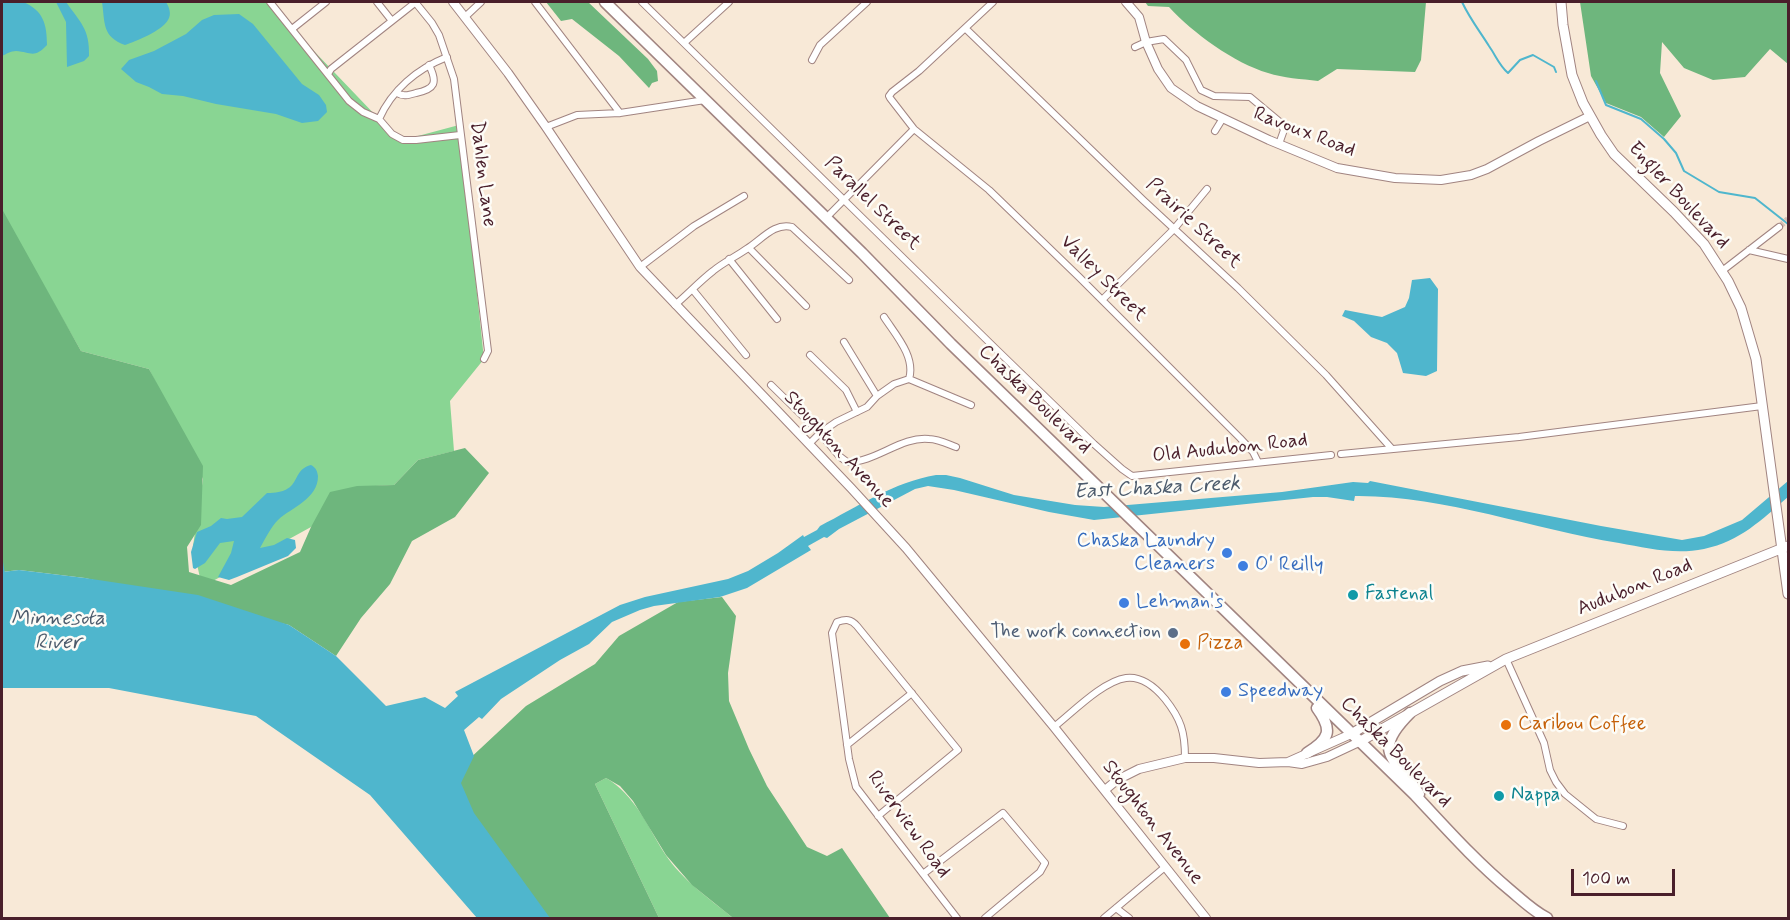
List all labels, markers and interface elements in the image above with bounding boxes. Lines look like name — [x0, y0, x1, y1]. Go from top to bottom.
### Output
street label: Ravoux Road — [1250, 103, 1358, 163]
street label: Dahlen Lane — [464, 120, 500, 228]
street label: Engler Boulevard — [1622, 137, 1734, 255]
street label: Parallel Street — [819, 152, 925, 256]
street label: Prairie Street — [1140, 174, 1246, 274]
street label: Valley Street — [1055, 231, 1151, 327]
street label: Chaska Boulevard — [973, 340, 1095, 460]
street label: Stoughton Avenue — [778, 387, 898, 513]
street label: Old Audubon Road — [1151, 429, 1309, 469]
water label: East Chaska Creek — [1073, 472, 1241, 506]
place label: Chaska Laundry Cleaners — [1077, 530, 1215, 577]
marker: Chaska Laundry Cleaners — [1220, 546, 1234, 560]
place label: O' Reilly — [1255, 554, 1323, 578]
street label: Audubon Road — [1574, 554, 1696, 622]
marker: O' Reilly — [1236, 559, 1250, 573]
place label: Fastenal — [1365, 583, 1433, 607]
marker: Fastenal — [1346, 588, 1360, 602]
place label: Lehman's — [1136, 591, 1223, 615]
marker: Lehman's — [1117, 596, 1131, 610]
water label: Minnesota River — [11, 607, 105, 657]
place label: The work connection — [990, 621, 1161, 645]
marker: The work connection — [1166, 626, 1180, 640]
place label: Pizza — [1197, 632, 1243, 656]
marker: Pizza — [1178, 637, 1192, 651]
place label: Speedway — [1238, 680, 1323, 704]
marker: Speedway — [1219, 685, 1233, 699]
street label: Chaska Boulevard — [1334, 692, 1456, 814]
place label: Caribou Coffee — [1518, 713, 1646, 737]
marker: Caribou Coffee — [1499, 718, 1513, 732]
street label: Stoughton Avenue — [1096, 756, 1208, 890]
street label: Riverview Road — [861, 767, 955, 883]
place label: Nappa — [1511, 784, 1560, 808]
marker: Nappa — [1492, 789, 1506, 803]
scale bar — [1574, 857, 1678, 895]
text: 100 m — [1582, 867, 1630, 891]

